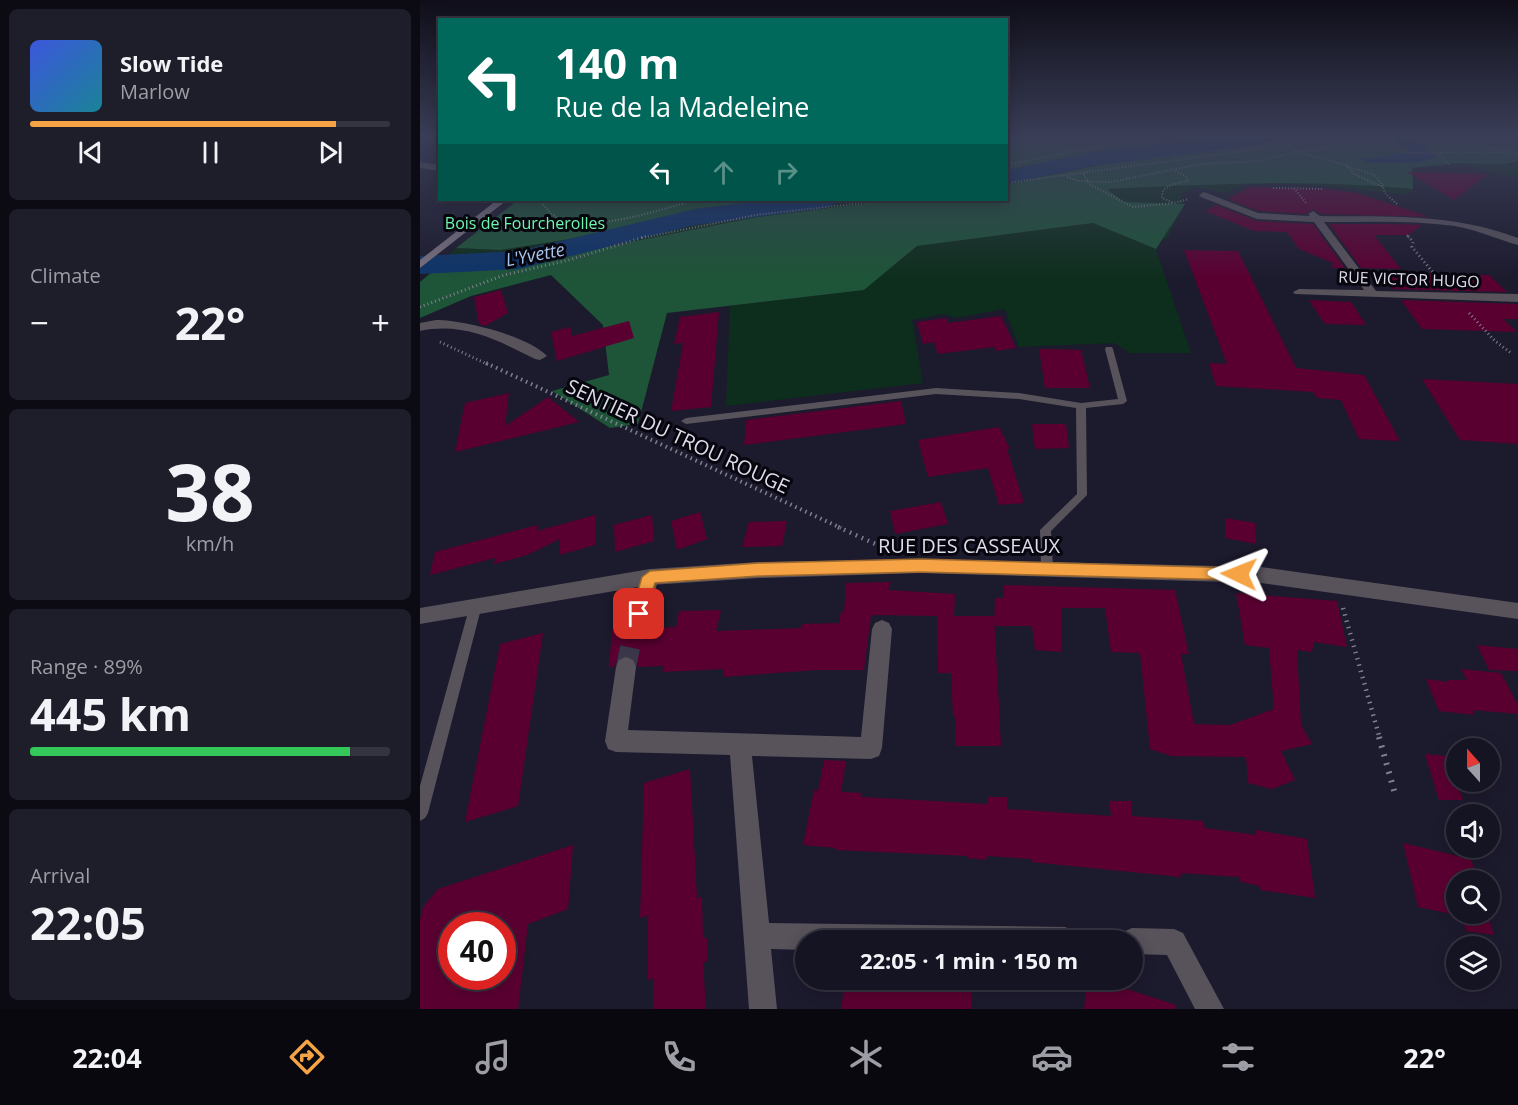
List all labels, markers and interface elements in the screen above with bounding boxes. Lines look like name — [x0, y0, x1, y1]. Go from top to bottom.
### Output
text: 140 m — [555, 34, 679, 91]
icon: left — [456, 42, 534, 120]
text: Slow Tide — [120, 48, 223, 78]
text: Marlow — [120, 78, 190, 105]
text: Rue de la Madeleine — [555, 88, 809, 125]
icon: previous — [74, 136, 107, 169]
icon: pause — [194, 136, 227, 169]
icon: next — [314, 136, 347, 169]
icon: left — [644, 156, 677, 189]
icon: ahead — [707, 156, 740, 189]
icon: right — [770, 156, 803, 189]
park label: Bois de Fourcherolles — [445, 212, 605, 234]
water label: L'Yvette — [503, 237, 567, 271]
text: Climate — [30, 262, 101, 289]
street label: RUE VICTOR HUGO — [1338, 266, 1480, 292]
text: 22° — [175, 292, 245, 353]
text: − — [30, 300, 49, 345]
text: + — [371, 300, 390, 345]
street label: SENTIER DU TROU ROUGE — [562, 372, 794, 500]
text: 38 — [165, 438, 255, 544]
text: km/h — [186, 530, 234, 557]
street label: RUE DES CASSEAUX — [878, 532, 1060, 559]
position arrow — [1207, 542, 1271, 606]
pin — [613, 588, 664, 639]
icon: arrive — [622, 597, 655, 630]
text: Range · 89% — [30, 653, 143, 680]
text: 445 km — [30, 683, 191, 744]
north arrow — [1446, 738, 1500, 792]
map controls — [1446, 738, 1500, 990]
button: sound — [1446, 804, 1500, 858]
text: Arrival — [30, 862, 90, 889]
button: search — [1446, 870, 1500, 924]
text: 22:05 — [30, 892, 146, 953]
speed limit sign: 40 — [438, 912, 516, 990]
button: layers — [1446, 936, 1500, 990]
text: 22:05 · 1 min · 150 m — [860, 945, 1078, 975]
icon: directions — [286, 1036, 328, 1078]
icon: music — [472, 1036, 514, 1078]
icon: phone — [658, 1036, 700, 1078]
icon: climate — [845, 1036, 887, 1078]
icon: car — [1031, 1036, 1073, 1078]
icon: filters — [1217, 1036, 1259, 1078]
text: 22:04 — [72, 1039, 142, 1076]
text: 22° — [1403, 1039, 1446, 1076]

